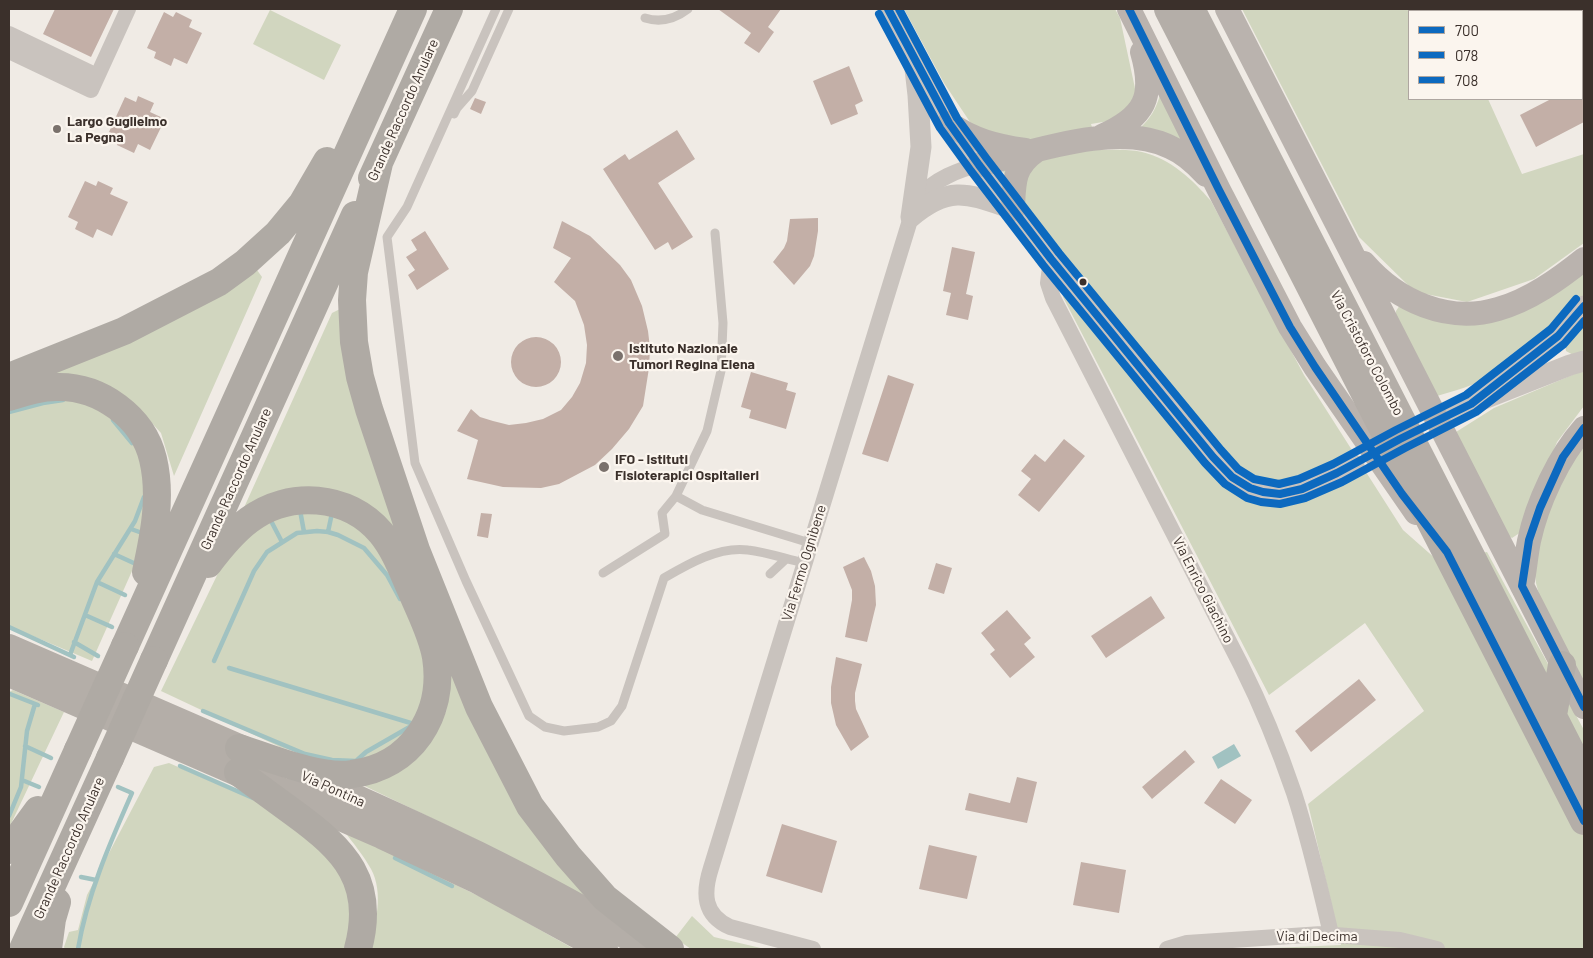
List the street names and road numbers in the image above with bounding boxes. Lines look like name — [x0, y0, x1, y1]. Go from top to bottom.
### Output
street label: Grande Raccordo Anulare — [364, 36, 442, 184]
street label: Via Cristoforo Colombo — [1327, 288, 1407, 418]
street label: Grande Raccordo Anulare — [197, 405, 275, 553]
street label: Via Fermo Ognibene — [778, 503, 830, 623]
street label: Via Enrico Giachino — [1169, 534, 1237, 646]
street label: Via Pontina — [298, 767, 368, 811]
street label: Grande Raccordo Anulare — [30, 774, 108, 922]
street label: Via di Decima — [1276, 928, 1358, 944]

